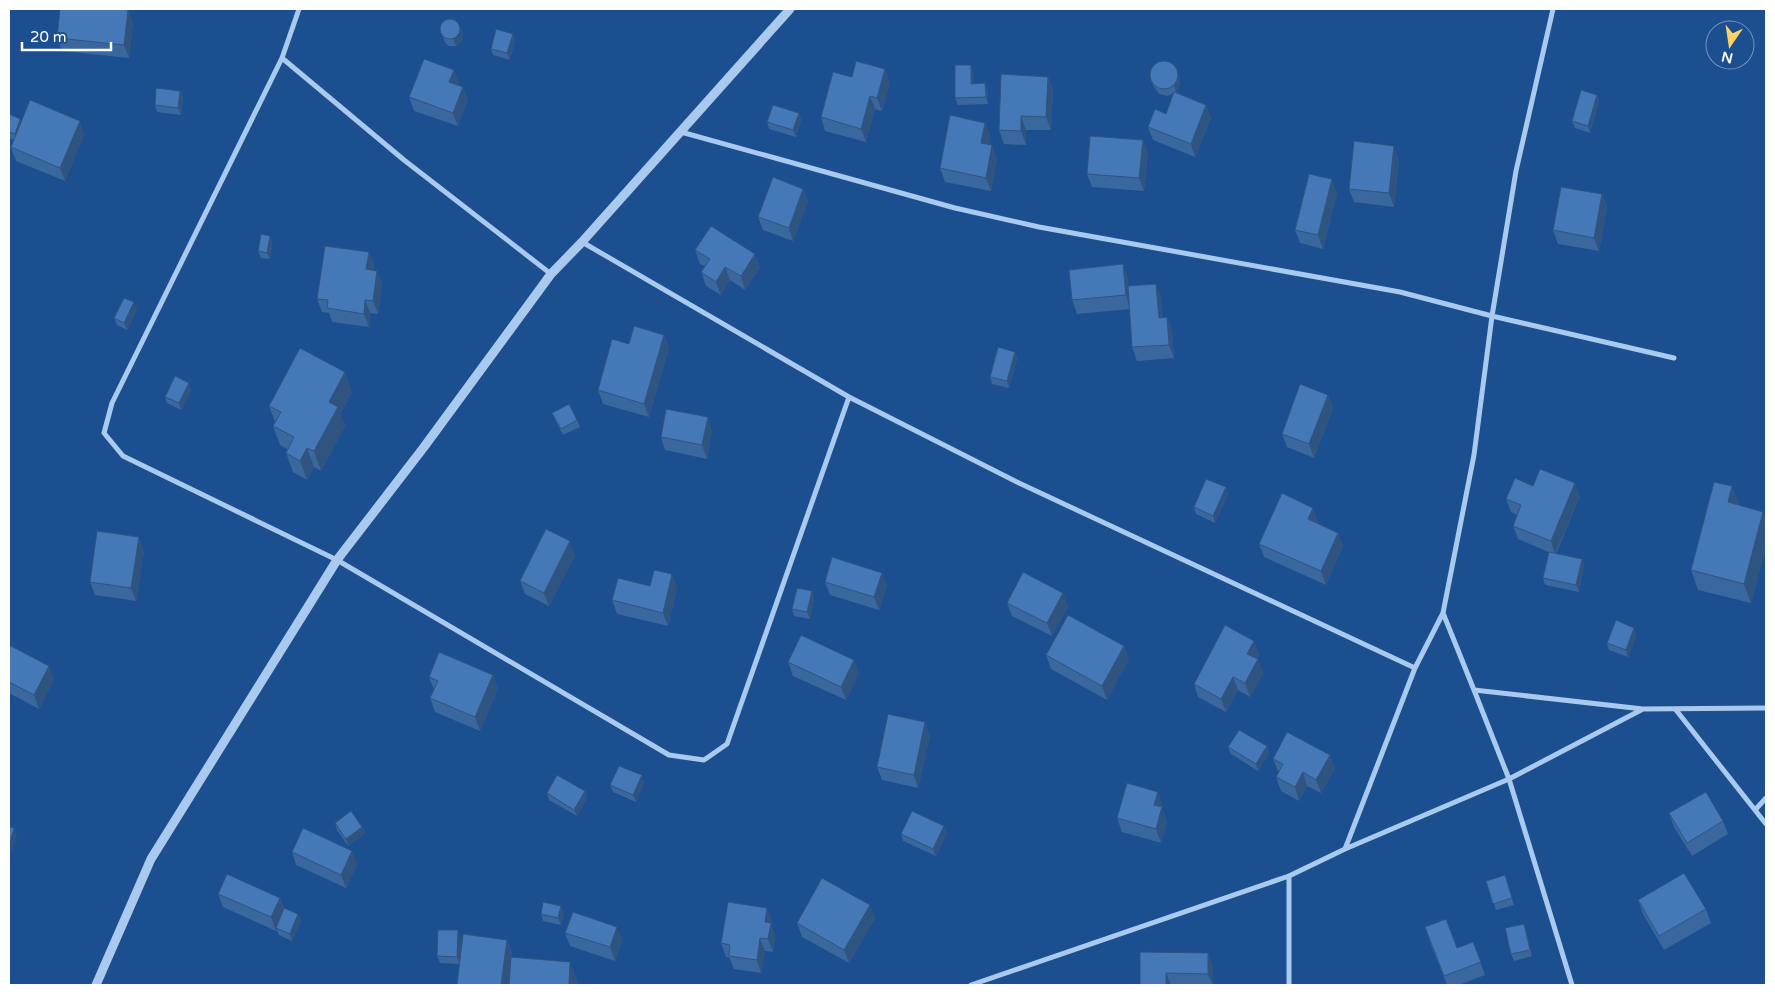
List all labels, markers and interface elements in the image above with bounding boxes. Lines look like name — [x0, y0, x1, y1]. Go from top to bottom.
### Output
scale bar — [22, 20, 111, 52]
north arrow — [1705, 20, 1755, 70]
text: 20 m — [30, 28, 67, 46]
text: N — [1720, 48, 1735, 67]

